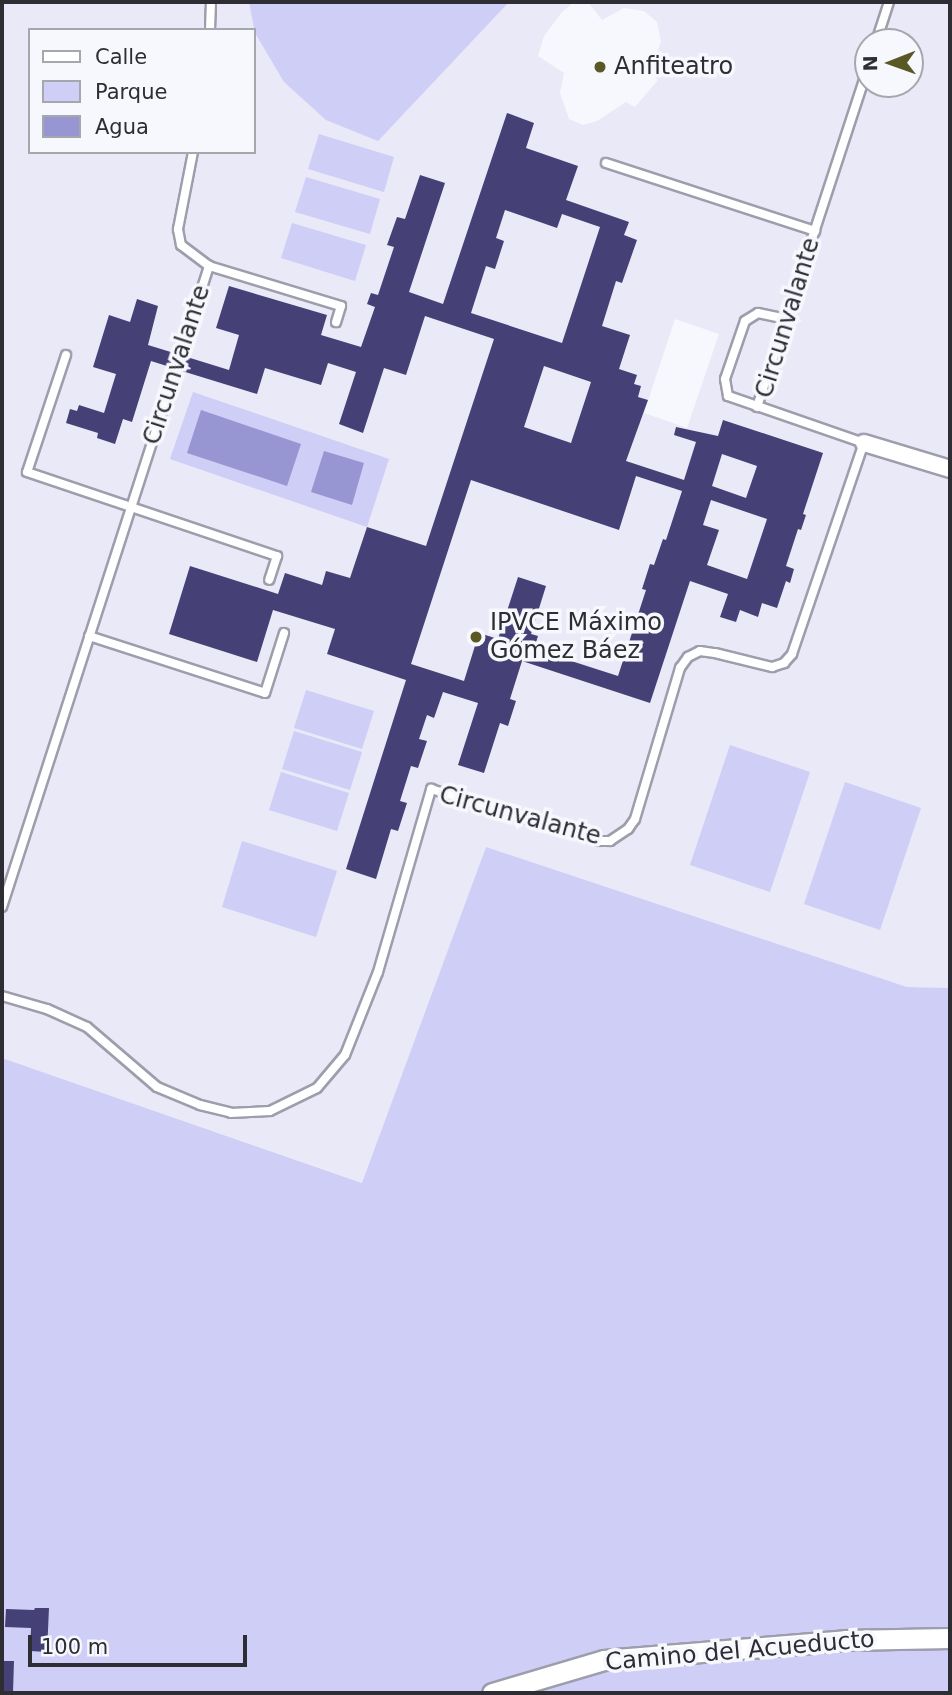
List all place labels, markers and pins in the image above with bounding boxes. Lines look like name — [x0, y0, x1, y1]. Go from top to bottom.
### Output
place label: Anfiteatro — [614, 53, 733, 81]
marker: Anfiteatro — [592, 59, 608, 75]
place label: IPVCE Máximo Gómez Báez — [490, 609, 662, 665]
marker: IPVCE Máximo Gómez Báez — [468, 629, 484, 645]

